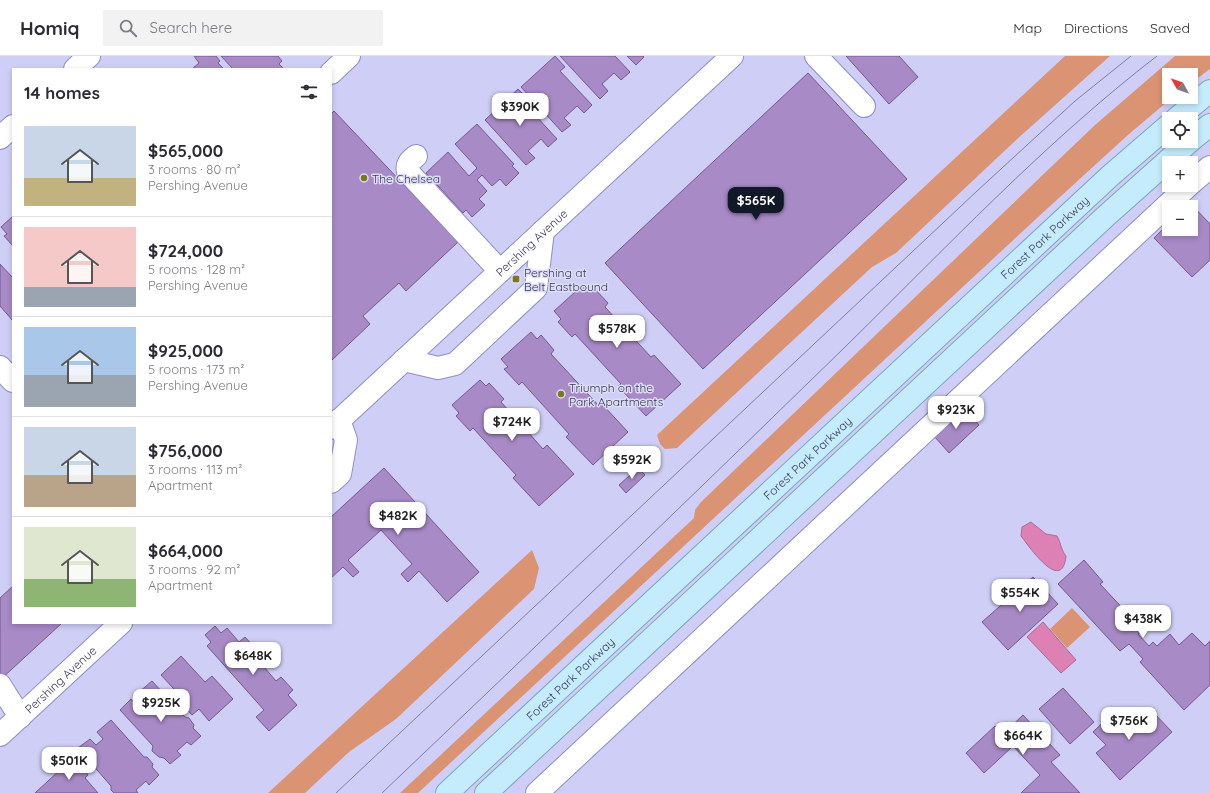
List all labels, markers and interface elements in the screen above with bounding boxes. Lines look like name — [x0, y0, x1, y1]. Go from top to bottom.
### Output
search box — [103, 10, 383, 46]
text: Homiq — [20, 16, 79, 40]
icon: search — [117, 17, 139, 39]
text: Search here — [149, 18, 232, 37]
text: Map — [1013, 19, 1042, 37]
text: Directions — [1064, 19, 1128, 37]
text: Saved — [1150, 19, 1190, 37]
north arrow — [1162, 68, 1198, 104]
map controls — [1162, 68, 1198, 236]
icon: filters — [298, 81, 320, 103]
text: 14 homes — [24, 82, 100, 103]
pin: $390K — [492, 93, 548, 127]
text: $390K — [501, 98, 539, 114]
button: locate — [1162, 112, 1198, 148]
text: $565,000 — [148, 140, 223, 161]
icon: home — [56, 142, 104, 190]
button: + — [1162, 156, 1198, 192]
text: 3 rooms · 80 m² — [148, 161, 241, 177]
place label: The Chelsea — [372, 171, 440, 186]
marker: The Chelsea — [359, 173, 369, 183]
text: Pershing Avenue — [148, 177, 248, 193]
pin: $565K — [728, 187, 784, 221]
text: $565K — [737, 192, 775, 208]
street label: Forest Park Parkway — [997, 192, 1092, 282]
button: − — [1162, 200, 1198, 236]
street label: Pershing Avenue — [492, 205, 570, 279]
text: $724,000 — [148, 240, 223, 261]
icon: home — [56, 243, 104, 291]
text: 5 rooms · 128 m² — [148, 261, 245, 277]
place label: Pershing at Belt Eastbound — [524, 265, 608, 294]
marker: Pershing at Belt Eastbound — [511, 274, 521, 284]
text: Pershing Avenue — [148, 277, 248, 293]
pin: $578K — [589, 315, 645, 349]
text: $578K — [598, 320, 636, 336]
text: $925,000 — [148, 340, 223, 361]
icon: home — [56, 343, 104, 391]
text: 5 rooms · 173 m² — [148, 361, 244, 377]
text: Pershing Avenue — [148, 377, 248, 393]
place label: Triumph on the Park Apartments — [569, 380, 664, 409]
marker: Triumph on the Park Apartments — [556, 389, 566, 399]
pin: $923K — [928, 396, 984, 430]
text: $923K — [937, 401, 975, 417]
pin: $724K — [484, 408, 540, 442]
text: $724K — [493, 413, 531, 429]
street label: Forest Park Parkway — [760, 413, 854, 503]
text: $756,000 — [148, 440, 223, 461]
icon: home — [56, 443, 104, 491]
pin: $592K — [604, 446, 660, 480]
text: $592K — [613, 451, 651, 467]
text: 3 rooms · 113 m² — [148, 461, 242, 477]
text: Apartment — [148, 477, 213, 493]
pin: $482K — [370, 502, 426, 536]
text: $482K — [379, 507, 417, 523]
text: $664,000 — [148, 540, 223, 561]
icon: home — [56, 543, 104, 591]
text: 3 rooms · 92 m² — [148, 561, 240, 577]
text: Apartment — [148, 577, 213, 593]
pin: $554K — [992, 579, 1048, 613]
text: $554K — [1001, 584, 1039, 600]
pin: $438K — [1115, 605, 1171, 639]
text: $438K — [1124, 610, 1162, 626]
street label: Forest Park Parkway — [523, 634, 617, 723]
street label: Pershing Avenue — [21, 642, 99, 716]
pin: $648K — [225, 642, 281, 676]
text: $648K — [234, 647, 272, 663]
pin: $925K — [133, 689, 189, 723]
text: $925K — [142, 694, 180, 710]
pin: $756K — [1101, 707, 1157, 741]
text: $756K — [1110, 712, 1148, 728]
pin: $664K — [995, 722, 1051, 756]
text: $664K — [1004, 727, 1042, 743]
pin: $501K — [41, 747, 97, 781]
text: $501K — [51, 752, 87, 768]

